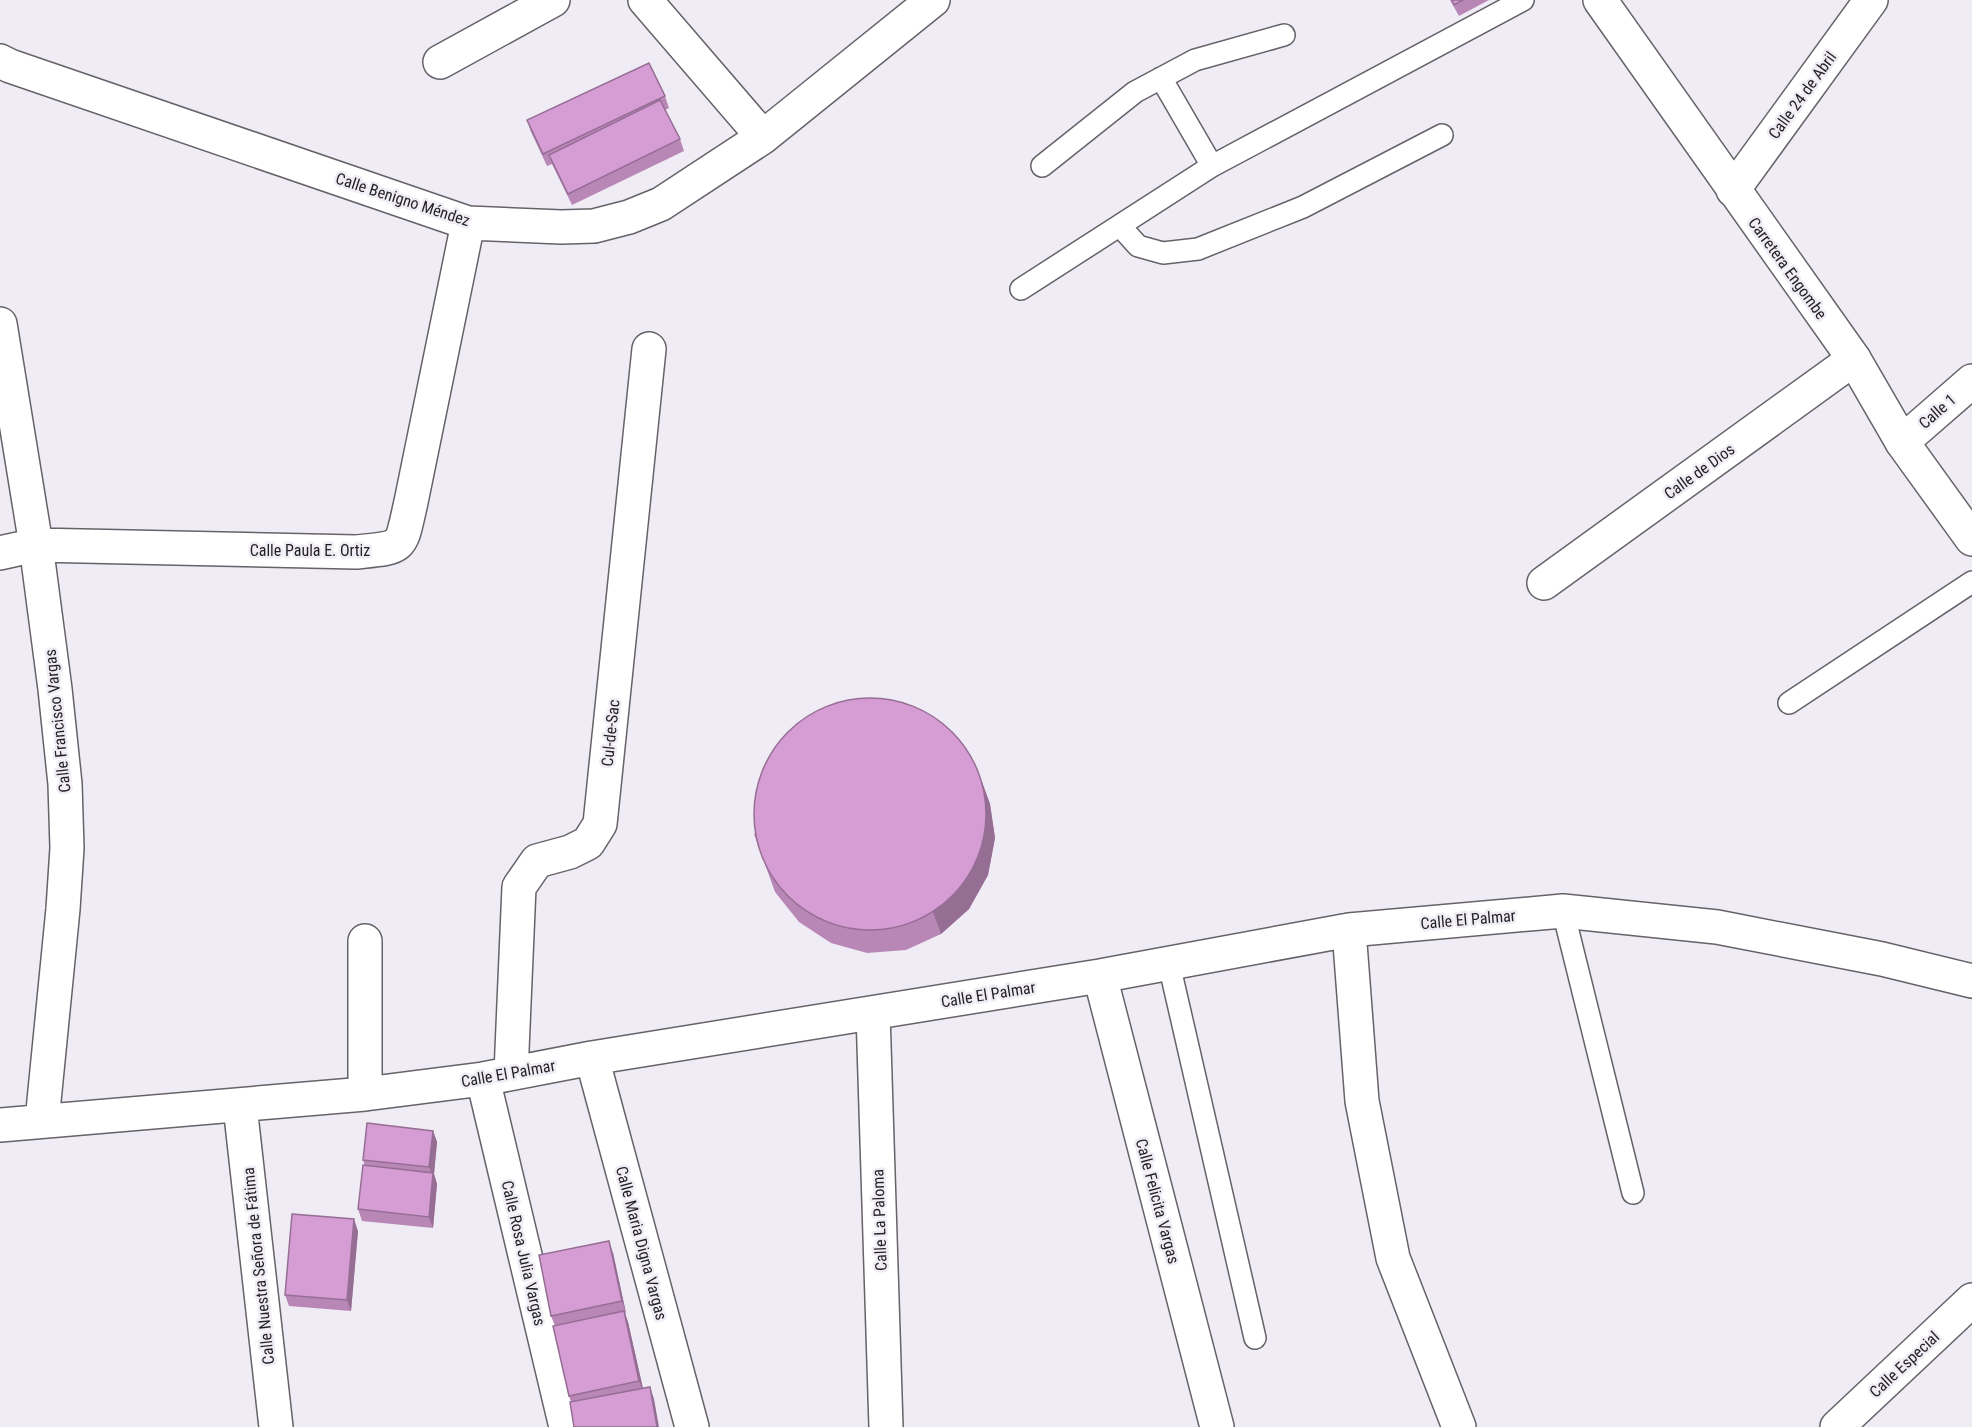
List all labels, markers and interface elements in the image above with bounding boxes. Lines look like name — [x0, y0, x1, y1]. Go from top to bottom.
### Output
street label: Calle 24 de Abril — [1764, 48, 1840, 143]
street label: Calle Benigno Méndez — [333, 169, 472, 230]
street label: Carretera Engombe — [1744, 214, 1831, 323]
street label: Calle 1 — [1915, 390, 1960, 433]
street label: Calle de Dios — [1660, 439, 1738, 503]
street label: Calle Paula E. Ortiz — [250, 541, 370, 560]
street label: Calle Francisco Vargas — [41, 648, 74, 794]
street label: Cul-de-Sac — [598, 699, 623, 767]
street label: Calle El Palmar — [1420, 906, 1516, 933]
street label: Calle El Palmar — [940, 978, 1037, 1011]
street label: Calle El Palmar — [460, 1056, 557, 1091]
street label: Calle Felicita Vargas — [1132, 1137, 1183, 1266]
street label: Calle Maria Digna Vargas — [612, 1164, 671, 1322]
street label: Calle Nuestra Señora de Fátima — [239, 1166, 278, 1365]
street label: Calle La Paloma — [868, 1169, 891, 1271]
street label: Calle Rosa Julia Vargas — [498, 1179, 549, 1328]
street label: Calle Especial — [1866, 1327, 1943, 1401]

